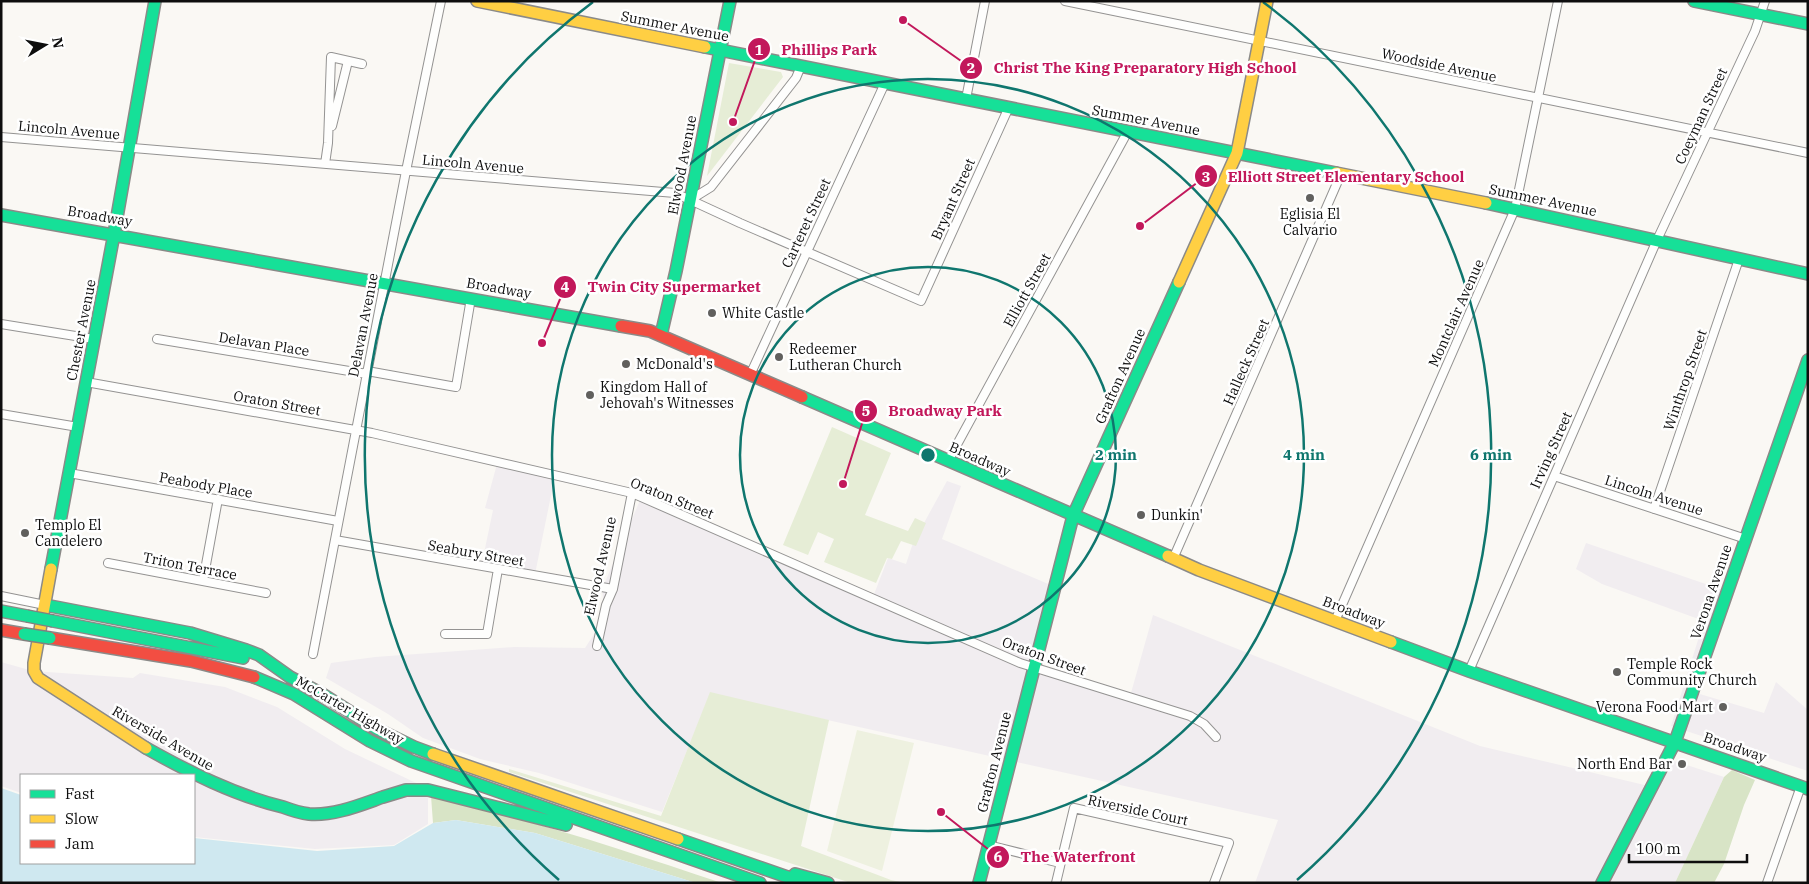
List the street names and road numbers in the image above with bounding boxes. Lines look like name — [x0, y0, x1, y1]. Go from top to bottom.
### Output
street label: Summer Avenue — [619, 7, 731, 45]
street label: Woodside Avenue — [1380, 44, 1498, 86]
street label: Coeyman Street — [1671, 65, 1731, 167]
street label: Summer Avenue — [1090, 101, 1202, 139]
street label: Elwood Avenue — [664, 114, 700, 216]
street label: Lincoln Avenue — [17, 117, 121, 143]
street label: Lincoln Avenue — [421, 151, 525, 177]
street label: Bryant Street — [927, 155, 979, 243]
street label: Carteret Street — [777, 175, 835, 271]
street label: Summer Avenue — [1487, 180, 1599, 220]
street label: Broadway — [66, 201, 134, 231]
street label: Elliott Street — [999, 250, 1055, 330]
street label: Montclair Avenue — [1424, 256, 1488, 370]
street label: Delavan Avenue — [344, 272, 382, 378]
street label: Broadway — [465, 273, 533, 303]
street label: Chester Avenue — [62, 278, 100, 382]
street label: Halleck Street — [1219, 316, 1273, 408]
street label: Grafton Avenue — [1091, 325, 1149, 427]
street label: Winthrop Street — [1659, 327, 1711, 433]
street label: Delavan Place — [217, 328, 311, 360]
street label: Oraton Street — [232, 386, 322, 420]
street label: Irving Street — [1526, 409, 1576, 491]
street label: Broadway — [946, 437, 1014, 481]
street label: Peabody Place — [158, 468, 254, 502]
street label: Lincoln Avenue — [1603, 471, 1705, 519]
street label: Oraton Street — [628, 473, 716, 523]
street label: Elwood Avenue — [580, 515, 620, 617]
street label: Seabury Street — [427, 536, 525, 570]
street label: Verona Avenue — [1686, 542, 1736, 642]
street label: Triton Terrace — [142, 548, 238, 584]
street label: Broadway — [1320, 592, 1388, 632]
street label: Oraton Street — [1000, 632, 1089, 680]
street label: McCarter Highway — [293, 672, 408, 748]
street label: Riverside Avenue — [109, 702, 217, 774]
street label: Grafton Avenue — [973, 710, 1015, 814]
street label: Broadway — [1701, 728, 1769, 766]
street label: Riverside Court — [1086, 791, 1190, 829]

